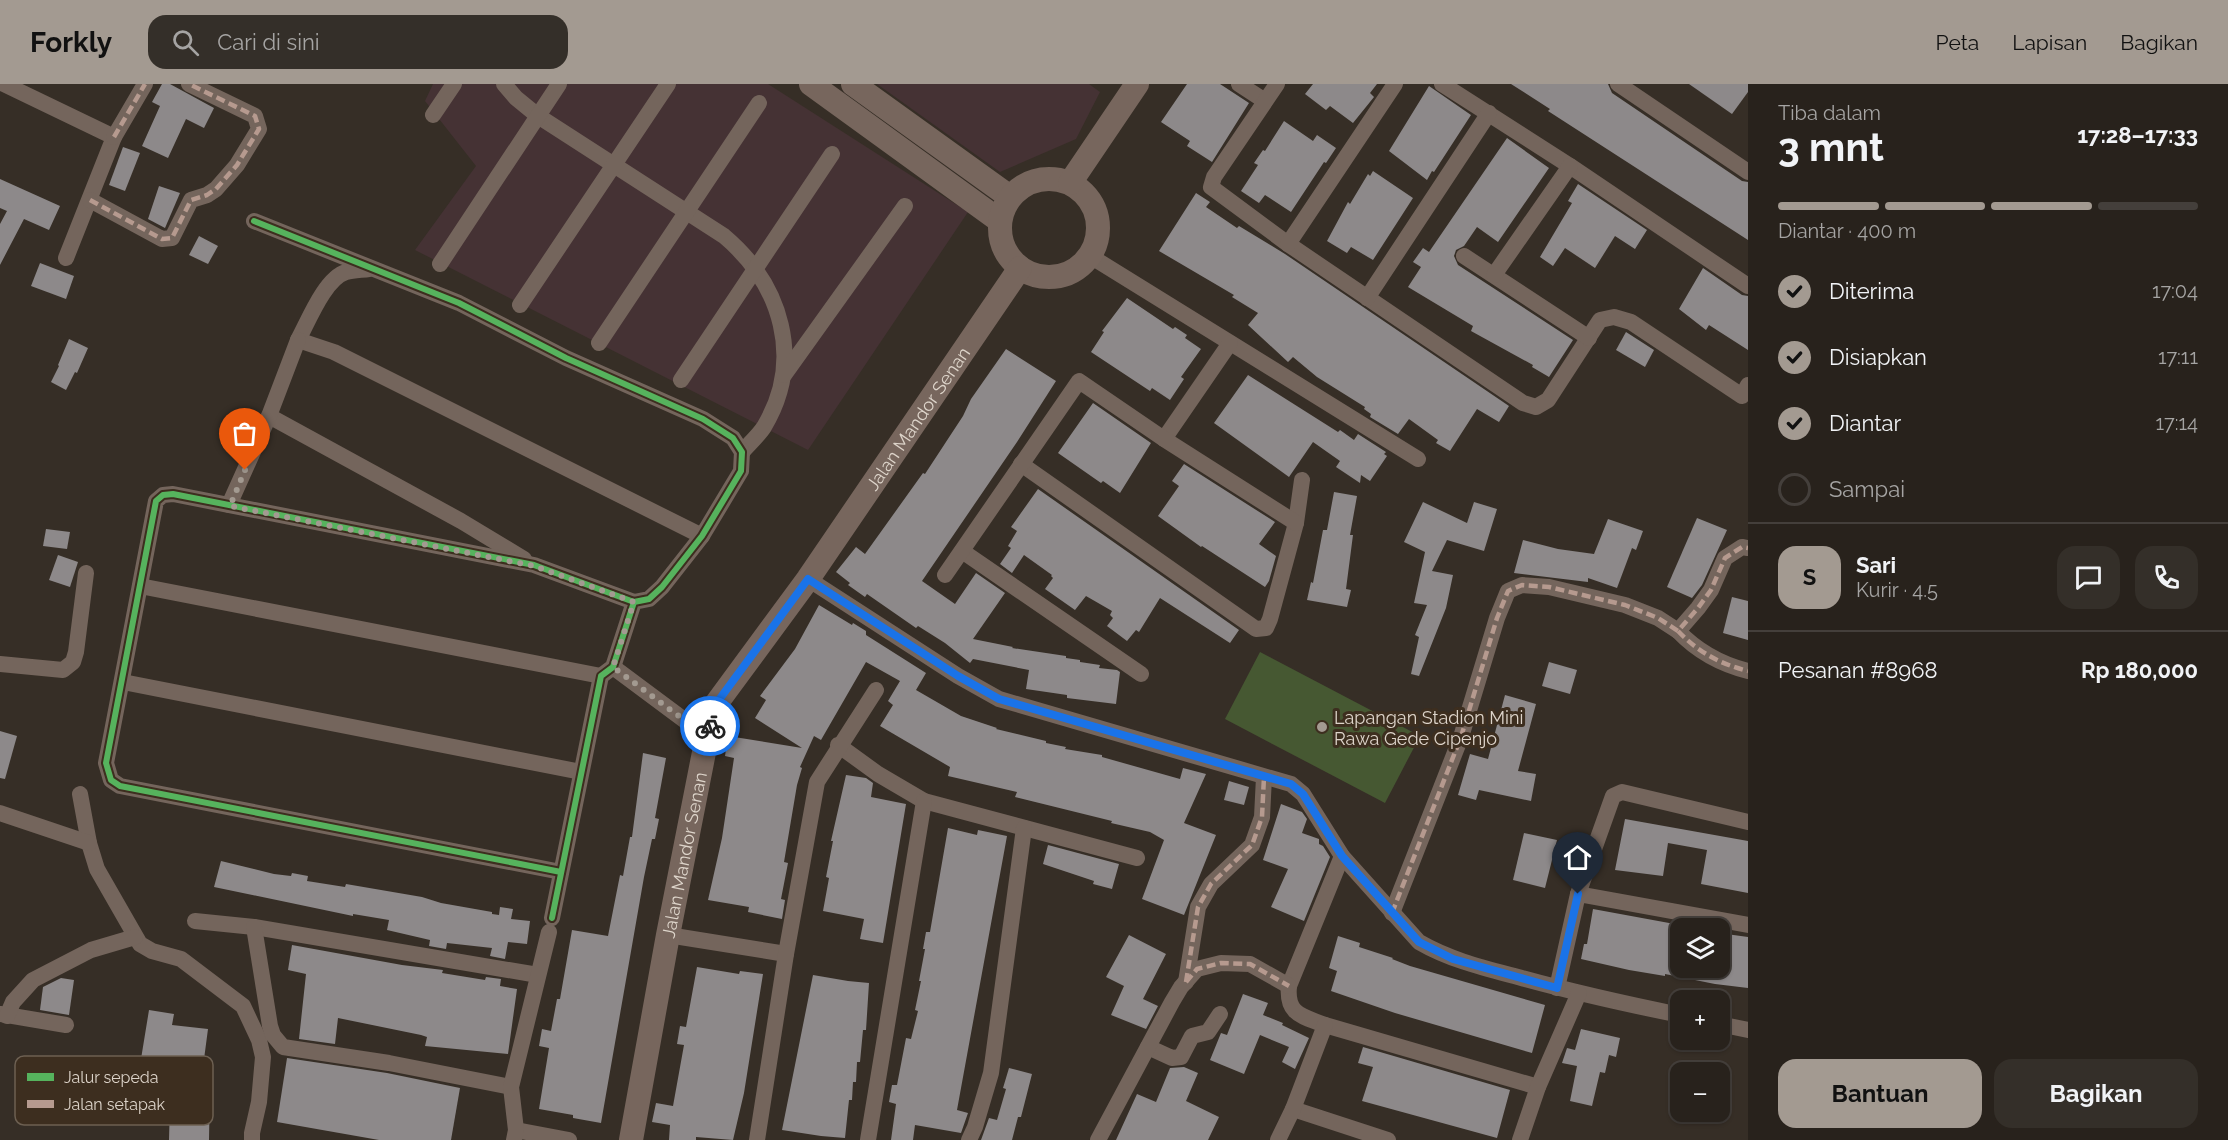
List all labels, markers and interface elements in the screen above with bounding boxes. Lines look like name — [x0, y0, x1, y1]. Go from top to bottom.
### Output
search box — [148, 15, 568, 69]
text: Forkly — [30, 26, 112, 59]
icon: search — [169, 26, 202, 59]
text: Cari di sini — [217, 29, 320, 55]
text: Peta — [1936, 30, 1979, 55]
text: Lapisan — [2012, 30, 2087, 55]
text: Bagikan — [2120, 30, 2198, 55]
text: Tiba dalam — [1778, 101, 1881, 125]
text: 17:28–17:33 — [2077, 122, 2198, 148]
text: 3 mnt — [1778, 124, 1884, 170]
text: Diantar · 400 m — [1778, 219, 1916, 243]
icon: check — [1778, 275, 1811, 308]
text: Diterima — [1829, 278, 1914, 304]
text: 17:04 — [2152, 279, 2198, 303]
icon: check — [1778, 341, 1811, 374]
street label: Jalan Mandor Senan — [861, 343, 974, 494]
text: Disiapkan — [1829, 344, 1927, 370]
text: 17:11 — [2158, 345, 2198, 369]
icon: check — [1778, 407, 1811, 440]
pin — [219, 408, 270, 470]
text: Diantar — [1829, 410, 1901, 436]
text: 17:14 — [2156, 411, 2198, 435]
icon: bag — [228, 417, 261, 450]
text: Sampai — [1829, 476, 1905, 502]
button: chat — [2057, 546, 2120, 609]
button: phone — [2135, 546, 2198, 609]
text: Sari — [1856, 552, 1896, 578]
text: S — [1803, 564, 1816, 590]
text: Kurir · 4.5 — [1856, 578, 1938, 602]
text: Pesanan #8968 — [1778, 657, 1937, 683]
text: Rp 180,000 — [2081, 657, 2198, 683]
courier — [680, 696, 740, 756]
place label: Lapangan Stadion Mini Rawa Gede Cipenjo — [1334, 707, 1523, 749]
icon: bike — [694, 710, 727, 743]
marker: Lapangan Stadion Mini Rawa Gede Cipenjo — [1315, 720, 1329, 734]
street label: Jalan Mandor Senan — [657, 770, 710, 940]
pin — [1552, 832, 1603, 894]
icon: home — [1561, 841, 1594, 874]
map controls — [1670, 918, 1730, 1122]
button: layers — [1670, 918, 1730, 978]
button: + — [1670, 990, 1730, 1050]
legend — [15, 1056, 213, 1125]
button: Bantuan — [1778, 1059, 1982, 1128]
button: Bagikan — [1994, 1059, 2198, 1128]
button: − — [1670, 1062, 1730, 1122]
text: Jalur sepeda — [64, 1068, 159, 1087]
text: Jalan setapak — [64, 1095, 165, 1114]

